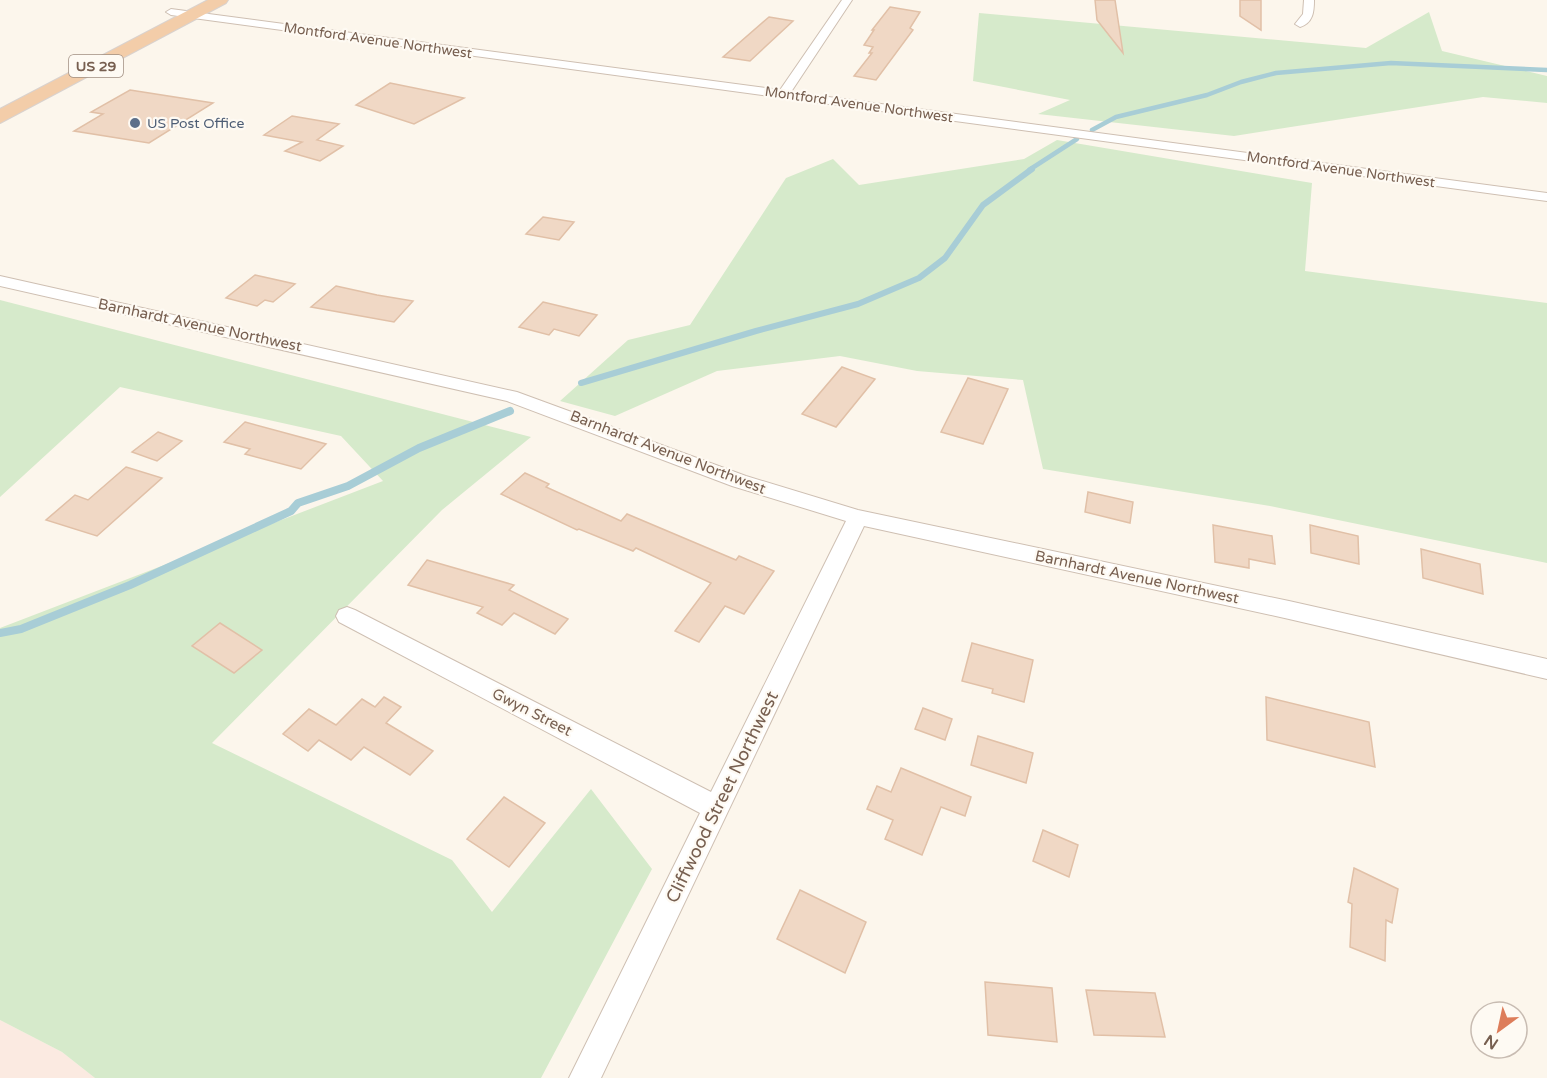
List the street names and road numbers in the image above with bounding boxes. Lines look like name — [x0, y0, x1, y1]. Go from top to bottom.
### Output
street label: Montford Avenue Northwest — [283, 19, 474, 62]
road number: US 29 — [69, 55, 123, 77]
street label: Montford Avenue Northwest — [764, 83, 955, 126]
street label: Montford Avenue Northwest — [1246, 148, 1437, 191]
street label: Barnhardt Avenue Northwest — [96, 295, 304, 355]
street label: Barnhardt Avenue Northwest — [568, 406, 769, 498]
street label: Barnhardt Avenue Northwest — [1033, 547, 1241, 607]
street label: Gwyn Street — [489, 684, 575, 740]
street label: Cliffwood Street Northwest — [661, 687, 783, 907]

